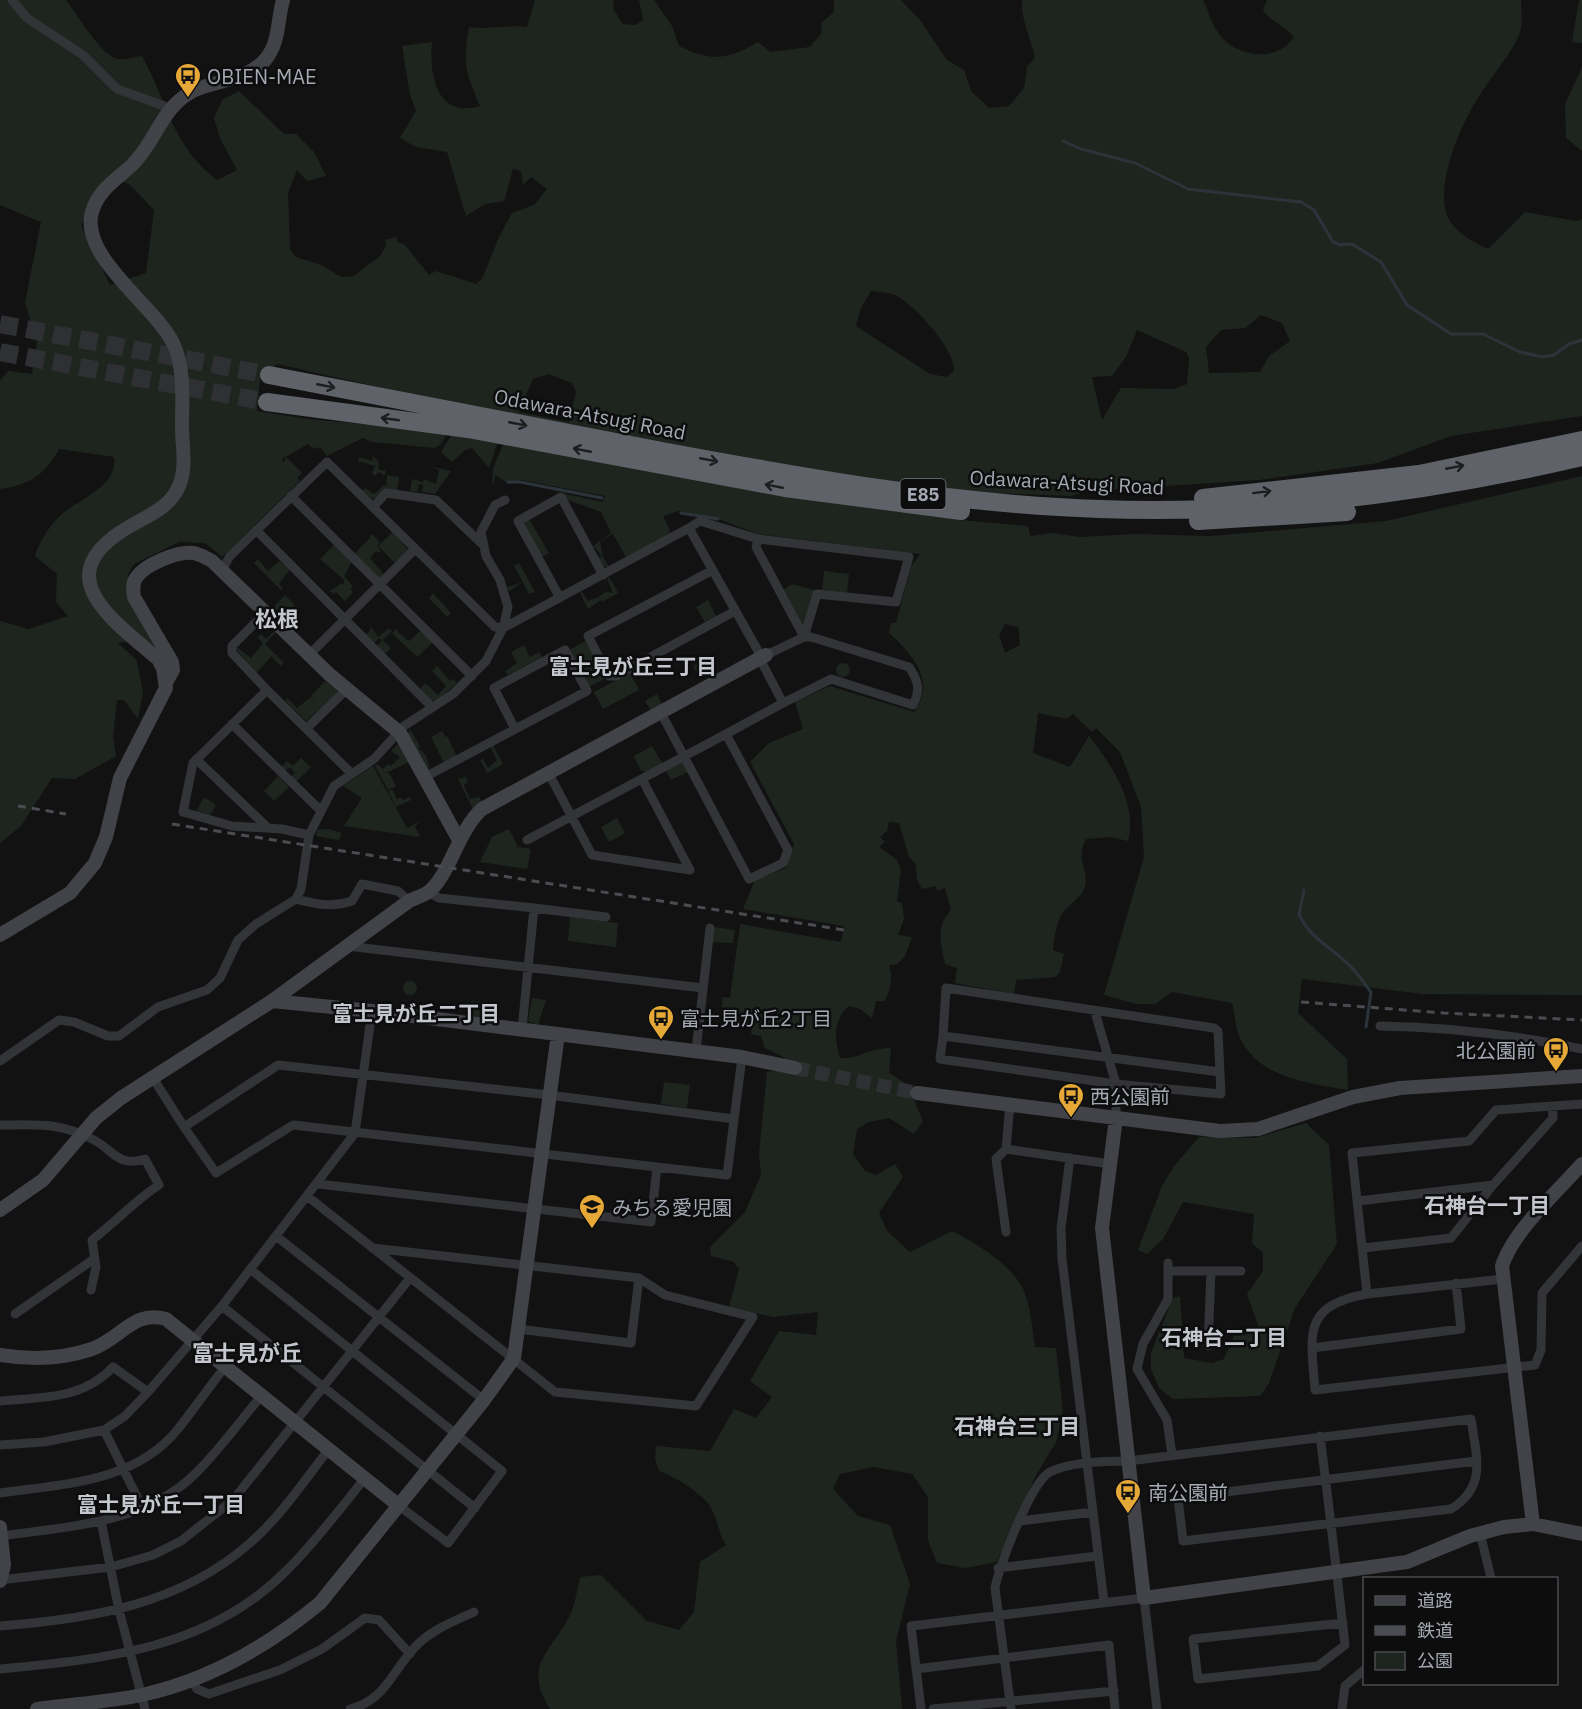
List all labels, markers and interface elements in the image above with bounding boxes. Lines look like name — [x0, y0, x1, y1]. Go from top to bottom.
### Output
bus stop icon: OBIEN-MAE — [173, 61, 203, 99]
place label: OBIEN-MAE — [207, 63, 317, 90]
one-way arrow — [316, 381, 336, 392]
street label: Odawara-Atsugi Road — [492, 382, 688, 446]
one-way arrow — [380, 413, 400, 424]
one-way arrow — [507, 419, 527, 430]
one-way arrow — [573, 444, 593, 455]
one-way arrow — [699, 455, 719, 466]
one-way arrow — [1445, 461, 1465, 472]
street label: Odawara-Atsugi Road — [969, 463, 1165, 501]
road number: E85 — [900, 479, 946, 509]
one-way arrow — [765, 480, 784, 491]
one-way arrow — [1252, 486, 1272, 497]
district label: 松根 — [255, 604, 299, 633]
district label: 富士見が丘三丁目 — [549, 652, 717, 680]
district label: 富士見が丘二丁目 — [332, 999, 500, 1027]
bus stop icon: 富士見が丘2丁目 — [646, 1003, 676, 1041]
place label: 富士見が丘2丁目 — [680, 1005, 832, 1032]
bus stop icon: 北公園前 — [1541, 1035, 1571, 1073]
place label: 北公園前 — [1456, 1037, 1536, 1064]
bus stop icon: 西公園前 — [1056, 1081, 1086, 1119]
place label: 西公園前 — [1090, 1083, 1170, 1110]
district label: 石神台一丁目 — [1424, 1191, 1550, 1219]
school or university icon: みちる愛児園 — [577, 1192, 607, 1230]
place label: みちる愛児園 — [612, 1194, 732, 1221]
district label: 石神台二丁目 — [1161, 1323, 1287, 1351]
district label: 富士見が丘 — [192, 1338, 302, 1367]
district label: 石神台三丁目 — [954, 1412, 1080, 1440]
bus stop icon: 南公園前 — [1113, 1477, 1143, 1515]
place label: 南公園前 — [1148, 1479, 1228, 1506]
district label: 富士見が丘一丁目 — [77, 1490, 245, 1518]
legend — [1363, 1577, 1558, 1685]
text: 道路 — [1417, 1589, 1453, 1612]
text: 鉄道 — [1417, 1619, 1453, 1642]
text: 公園 — [1417, 1649, 1453, 1672]

